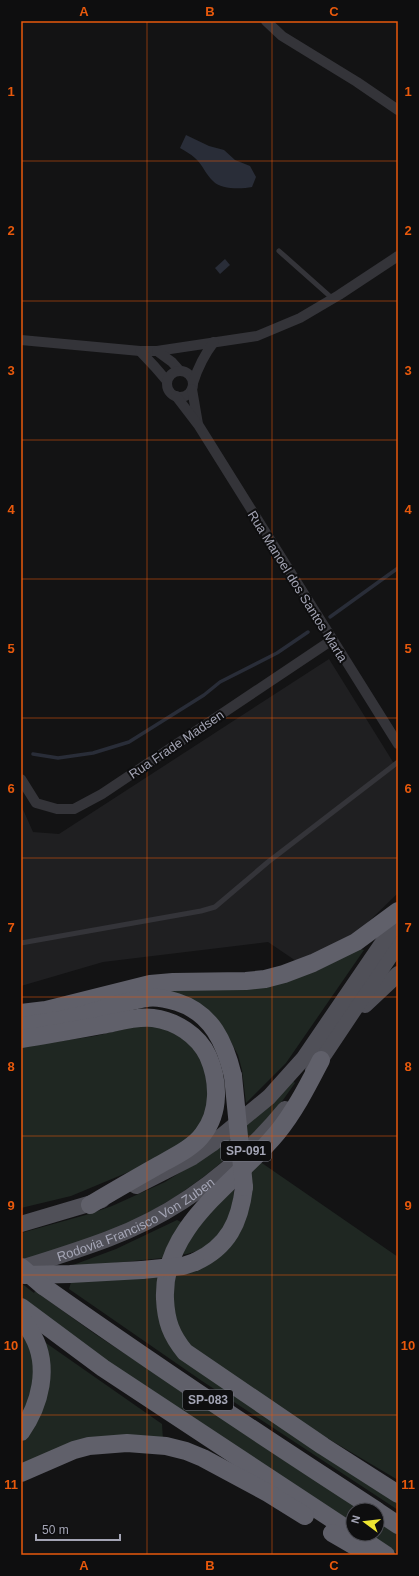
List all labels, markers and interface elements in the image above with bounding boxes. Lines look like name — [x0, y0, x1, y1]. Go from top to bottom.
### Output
text: A — [79, 4, 89, 19]
text: B — [205, 4, 215, 19]
text: C — [329, 4, 339, 19]
text: 1 — [7, 84, 15, 99]
text: 1 — [404, 84, 412, 99]
text: 2 — [7, 223, 15, 238]
text: 2 — [404, 223, 412, 238]
text: 3 — [7, 363, 15, 378]
text: 3 — [404, 363, 412, 378]
text: 4 — [7, 502, 15, 517]
text: 4 — [404, 502, 412, 517]
street label: Rua Manoel dos Santos Marta — [245, 508, 351, 665]
text: 5 — [7, 641, 15, 656]
text: 5 — [404, 641, 412, 656]
street label: Rua Frade Madsen — [126, 707, 227, 782]
text: 6 — [7, 781, 15, 796]
text: 6 — [404, 781, 412, 796]
text: 7 — [7, 920, 15, 935]
text: 7 — [404, 920, 412, 935]
text: 8 — [7, 1059, 15, 1074]
text: 8 — [404, 1059, 412, 1074]
road number: SP-091 — [221, 1141, 271, 1161]
street label: Rodovia Francisco Von Zuben — [55, 1174, 217, 1264]
text: 9 — [7, 1198, 15, 1213]
text: 9 — [404, 1198, 412, 1213]
text: 10 — [4, 1338, 18, 1353]
text: 10 — [401, 1338, 415, 1353]
road number: SP-083 — [183, 1390, 233, 1410]
text: 11 — [4, 1477, 18, 1492]
text: 11 — [401, 1477, 415, 1492]
north arrow — [345, 1502, 385, 1542]
text: N — [349, 1514, 362, 1525]
scale bar — [36, 1516, 120, 1542]
text: 50 m — [42, 1523, 69, 1537]
text: A — [79, 1558, 89, 1573]
text: B — [205, 1558, 215, 1573]
text: C — [329, 1558, 339, 1573]

